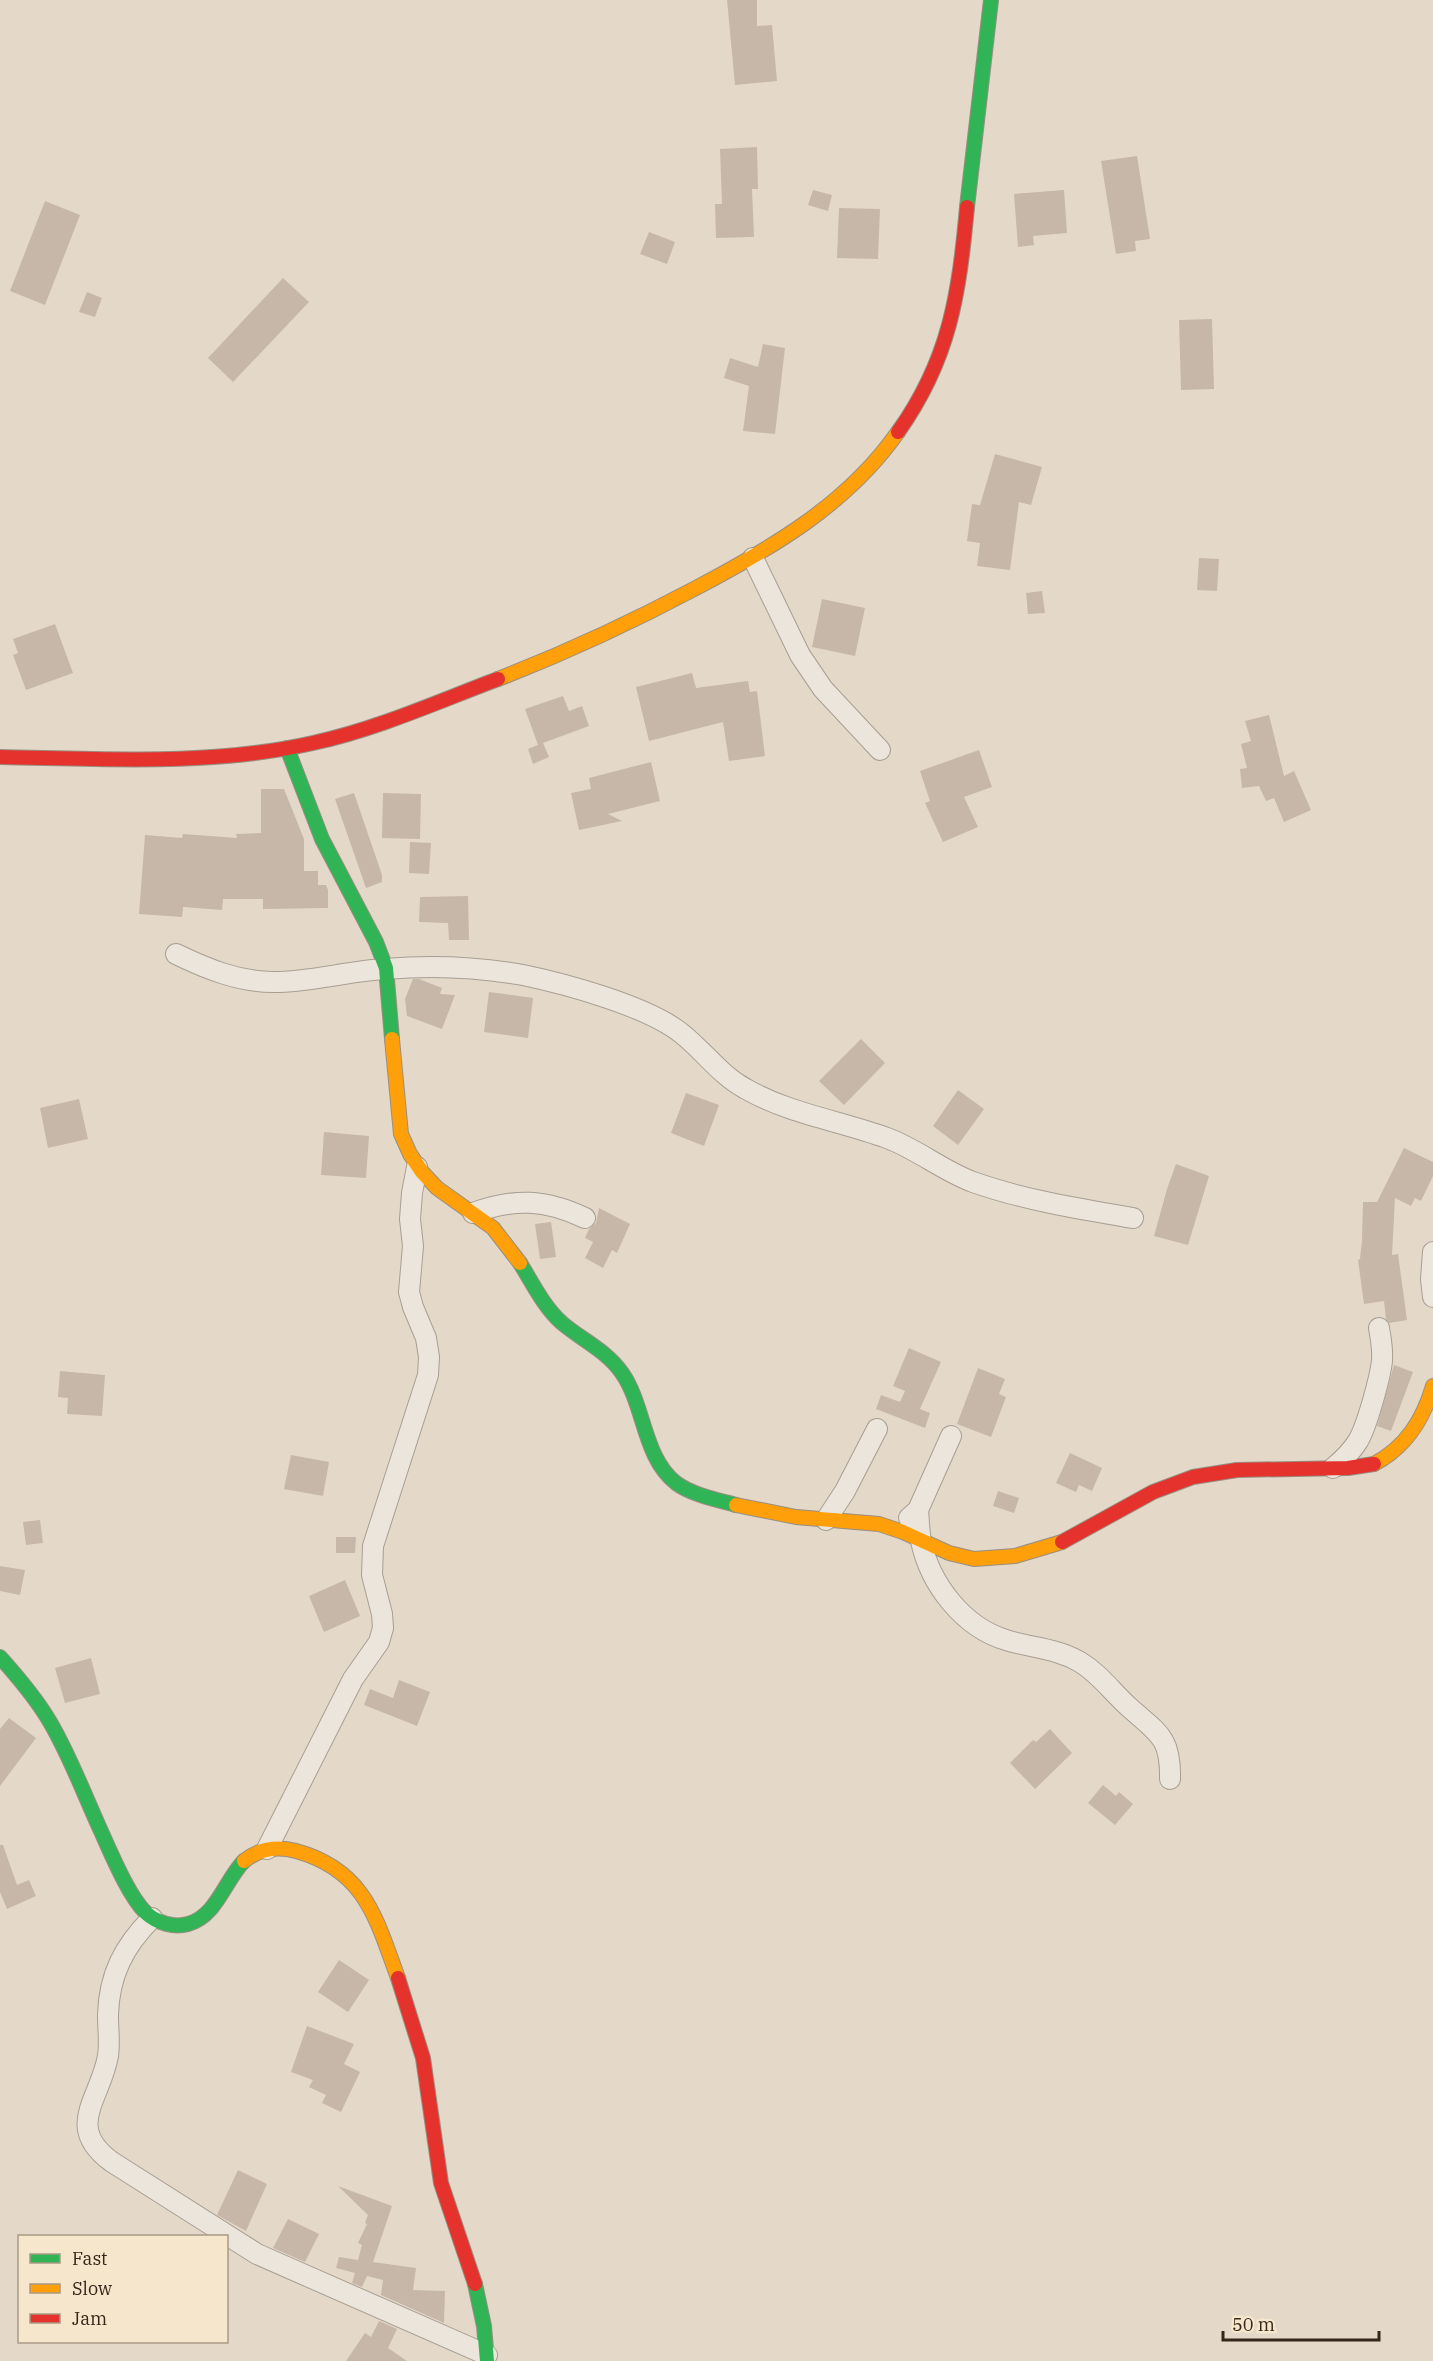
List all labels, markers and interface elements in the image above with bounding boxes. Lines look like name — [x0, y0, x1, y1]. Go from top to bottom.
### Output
legend — [18, 2235, 228, 2343]
text: Fast — [72, 2247, 107, 2270]
text: Slow — [72, 2277, 112, 2300]
scale bar — [1223, 2304, 1379, 2342]
text: Jam — [72, 2307, 107, 2330]
text: 50 m — [1232, 2313, 1275, 2336]

